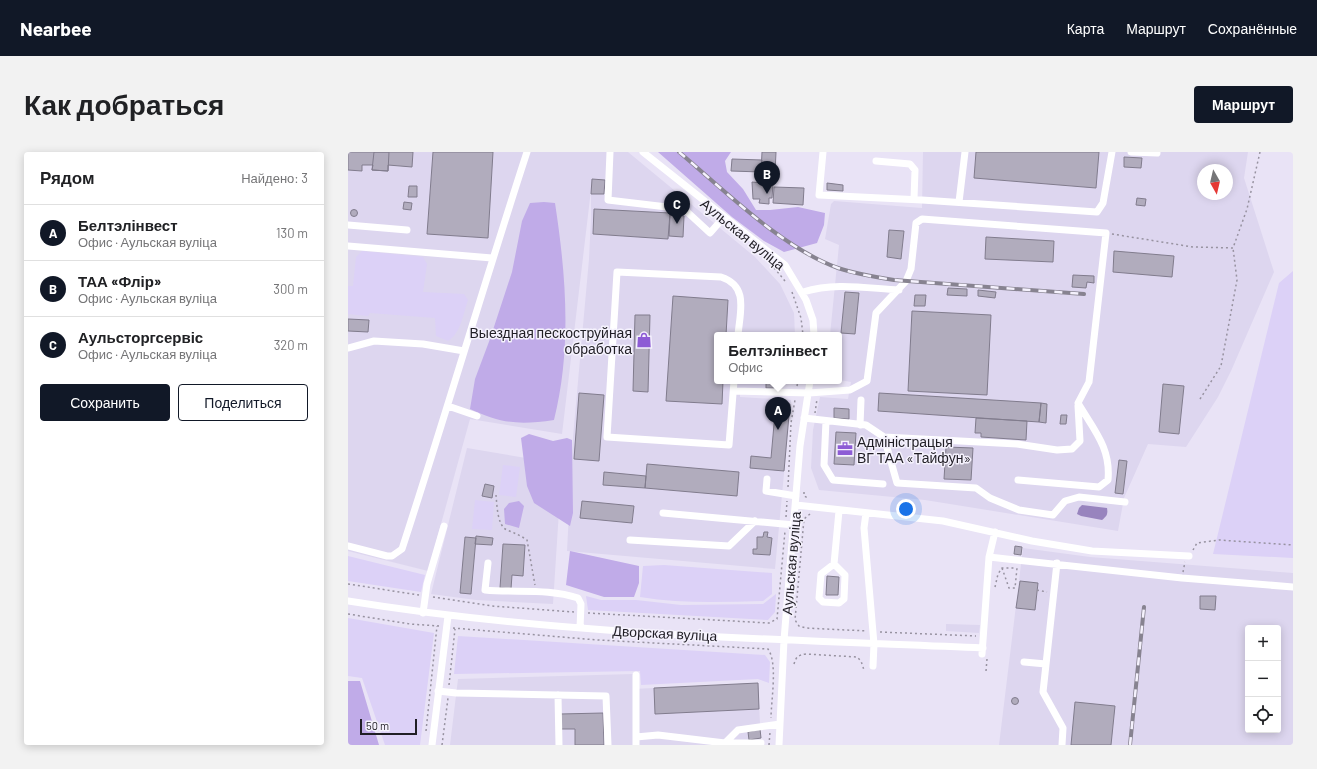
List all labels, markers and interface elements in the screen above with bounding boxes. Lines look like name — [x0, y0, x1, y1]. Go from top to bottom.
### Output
text: Nearbee — [20, 17, 92, 40]
text: Карта — [1067, 20, 1104, 37]
text: Маршрут — [1126, 20, 1186, 37]
text: Сохранённые — [1208, 20, 1297, 37]
button: Маршрут — [1194, 86, 1293, 123]
text: Как добраться — [24, 87, 224, 121]
pin: B — [754, 161, 780, 194]
north arrow — [1197, 164, 1233, 200]
text: Рядом — [40, 167, 95, 187]
text: Найдено: 3 — [241, 170, 308, 186]
pin: C — [664, 191, 690, 224]
street label: Аульская вуліца — [697, 195, 789, 273]
text: Белтэлінвест — [78, 216, 178, 234]
text: A — [49, 225, 57, 241]
text: 130 m — [276, 225, 308, 241]
text: Офис · Аульская вуліца — [78, 234, 217, 250]
text: ТАА «Флір» — [78, 272, 161, 290]
text: B — [49, 281, 57, 297]
text: 300 m — [273, 281, 308, 297]
text: Офис · Аульская вуліца — [78, 290, 217, 306]
place label: Выездная пескоструйная обработка — [470, 324, 632, 357]
text: Аульсторгсервіс — [78, 328, 203, 346]
shop icon: Выездная пескоструйная обработка — [635, 331, 653, 349]
popup — [714, 332, 842, 384]
text: C — [49, 337, 57, 353]
text: 320 m — [274, 337, 308, 353]
text: Белтэлінвест — [728, 341, 828, 359]
text: Офис · Аульская вуліца — [78, 346, 217, 362]
text: Офис — [728, 359, 763, 375]
button: Сохранить — [40, 384, 170, 421]
button: Поделиться — [178, 384, 308, 421]
pin: A — [765, 397, 791, 430]
place label: Адміністрацыя ВГ ТАА «Тайфун» — [857, 433, 971, 466]
office icon: Адміністрацыя ВГ ТАА «Тайфун» — [836, 440, 854, 458]
your location — [896, 499, 916, 519]
street label: Аульская вуліца — [778, 510, 804, 615]
street label: Дворская вуліца — [612, 622, 718, 644]
map controls — [1245, 625, 1281, 733]
button: + — [1245, 625, 1281, 661]
button: − — [1245, 661, 1281, 697]
button: locate — [1245, 697, 1281, 733]
scale bar — [360, 717, 417, 736]
text: 50 m — [366, 719, 389, 732]

